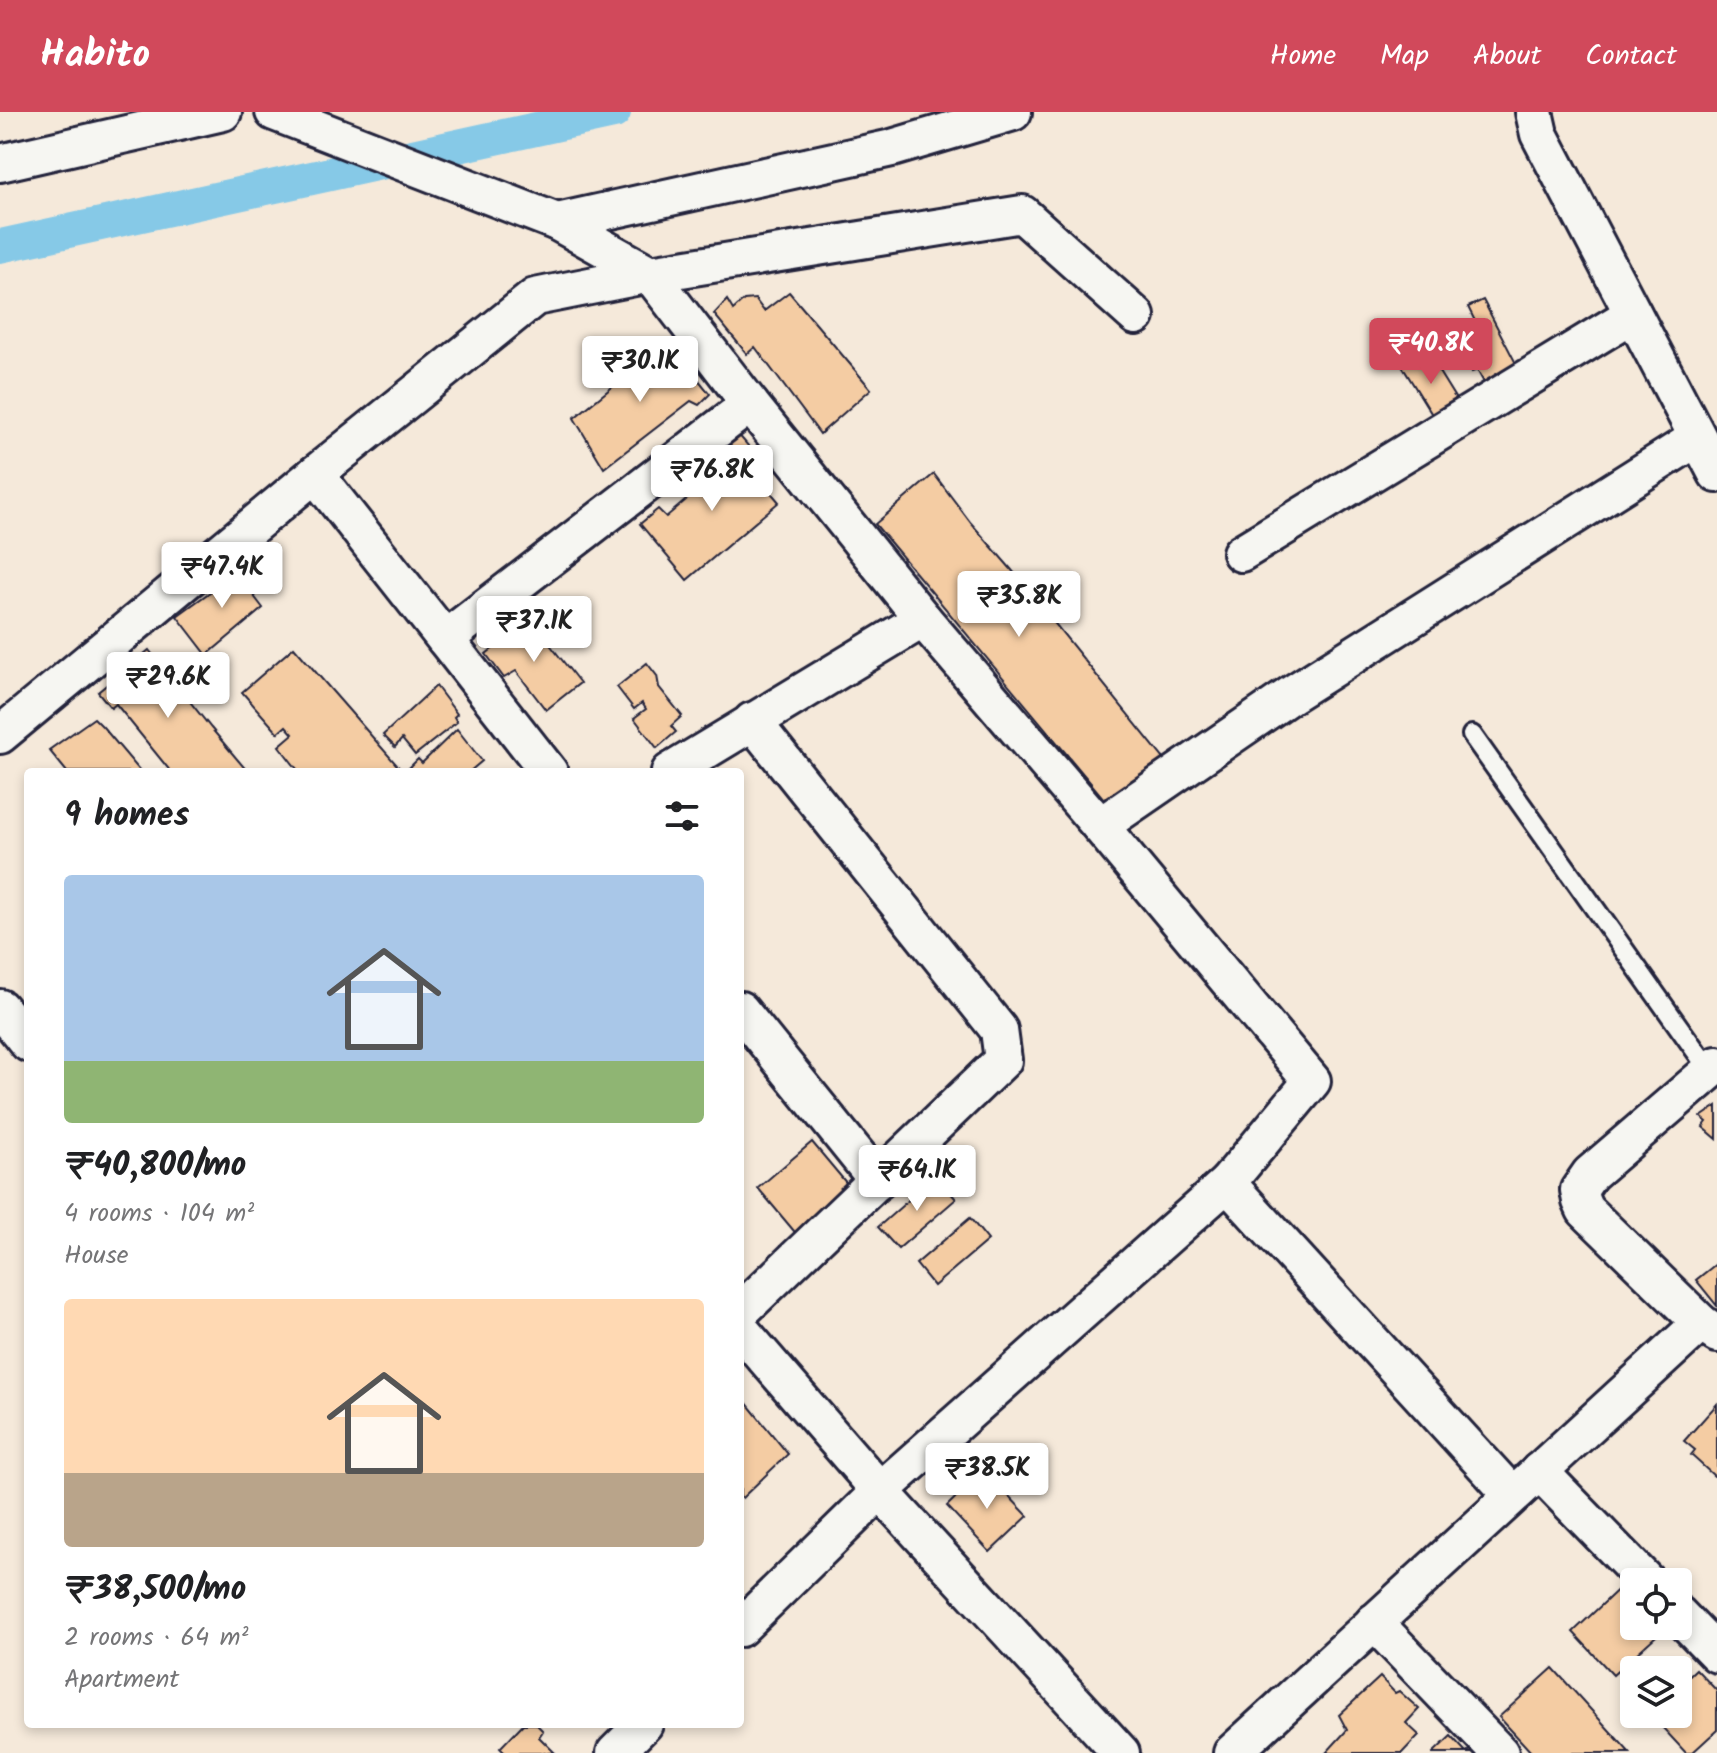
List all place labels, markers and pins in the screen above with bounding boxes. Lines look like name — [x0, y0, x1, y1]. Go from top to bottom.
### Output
pin: ₹40.8K — [1366, 318, 1496, 386]
pin: ₹30.1K — [575, 336, 705, 404]
pin: ₹76.8K — [647, 445, 777, 513]
pin: ₹47.4K — [157, 542, 287, 610]
pin: ₹35.8K — [954, 571, 1084, 639]
pin: ₹37.1K — [469, 596, 599, 664]
pin: ₹29.6K — [103, 652, 233, 720]
pin: ₹64.1K — [852, 1145, 982, 1213]
pin: ₹38.5K — [922, 1443, 1052, 1511]

